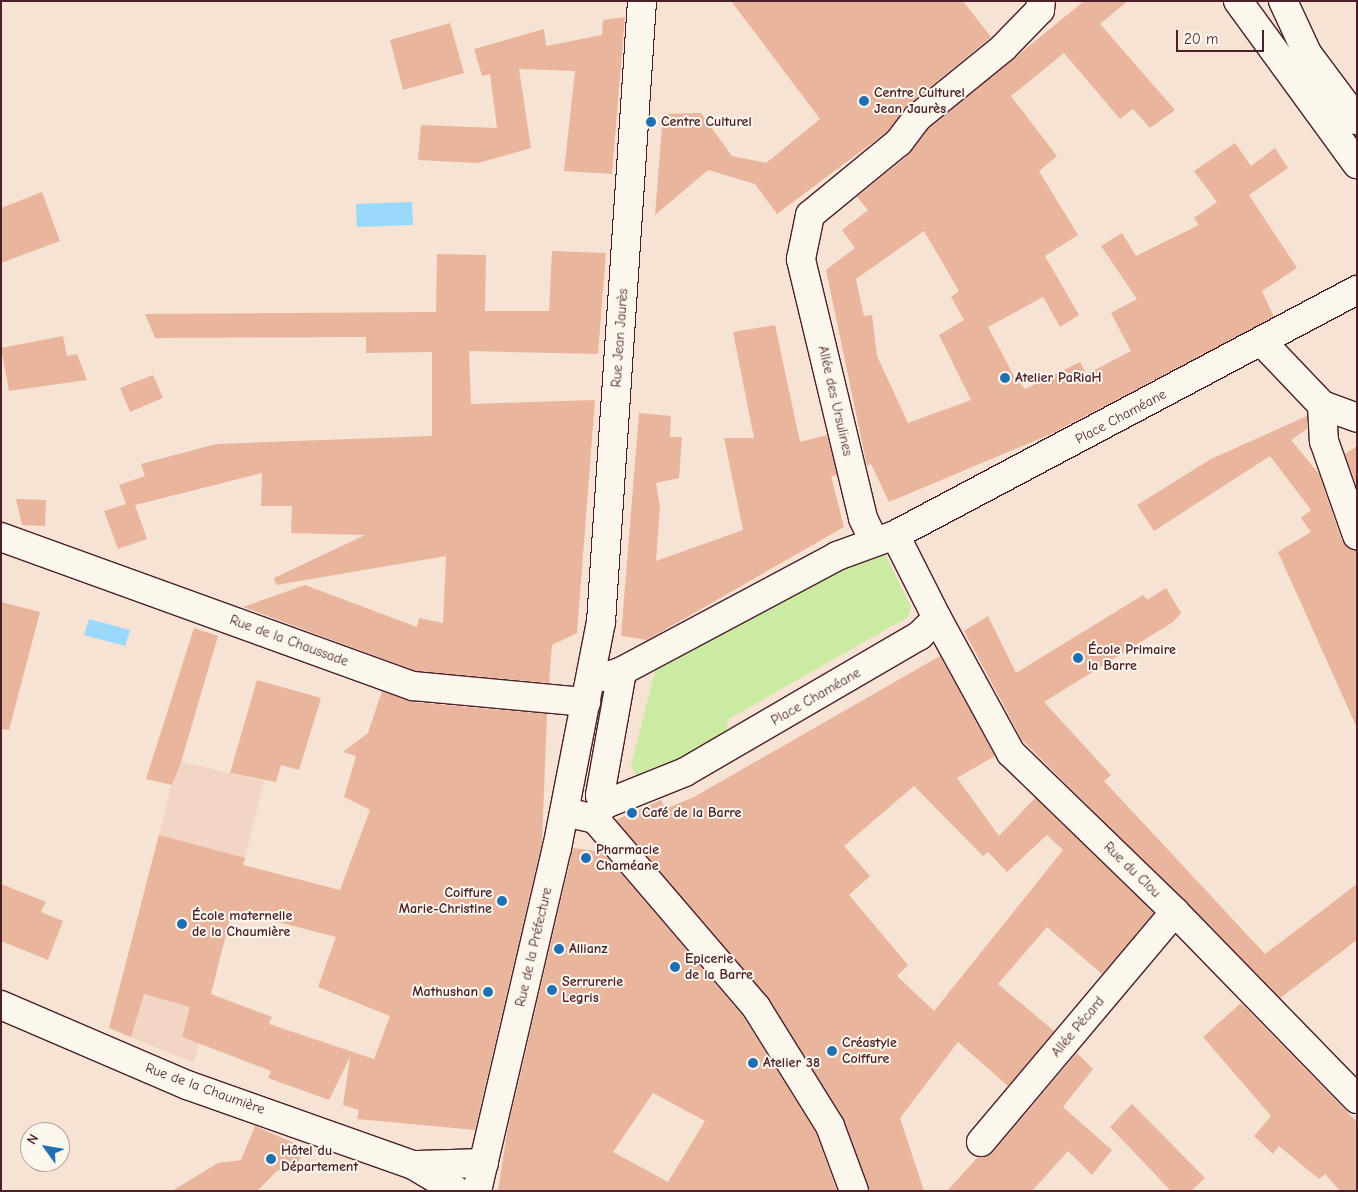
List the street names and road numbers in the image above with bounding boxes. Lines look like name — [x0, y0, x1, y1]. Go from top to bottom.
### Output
street label: Rue Jean Jaurès — [608, 288, 632, 388]
street label: Allée des Ursulines — [814, 344, 856, 458]
street label: Place Chaméane — [1073, 386, 1169, 448]
street label: Rue de la Chaussade — [227, 612, 351, 670]
street label: Place Chaméane — [768, 665, 864, 729]
street label: Rue du Clou — [1100, 839, 1164, 901]
street label: Rue de la Préfecture — [512, 886, 556, 1008]
street label: Allée Pécard — [1048, 993, 1108, 1061]
street label: Rue de la Chaumière — [143, 1060, 267, 1118]

